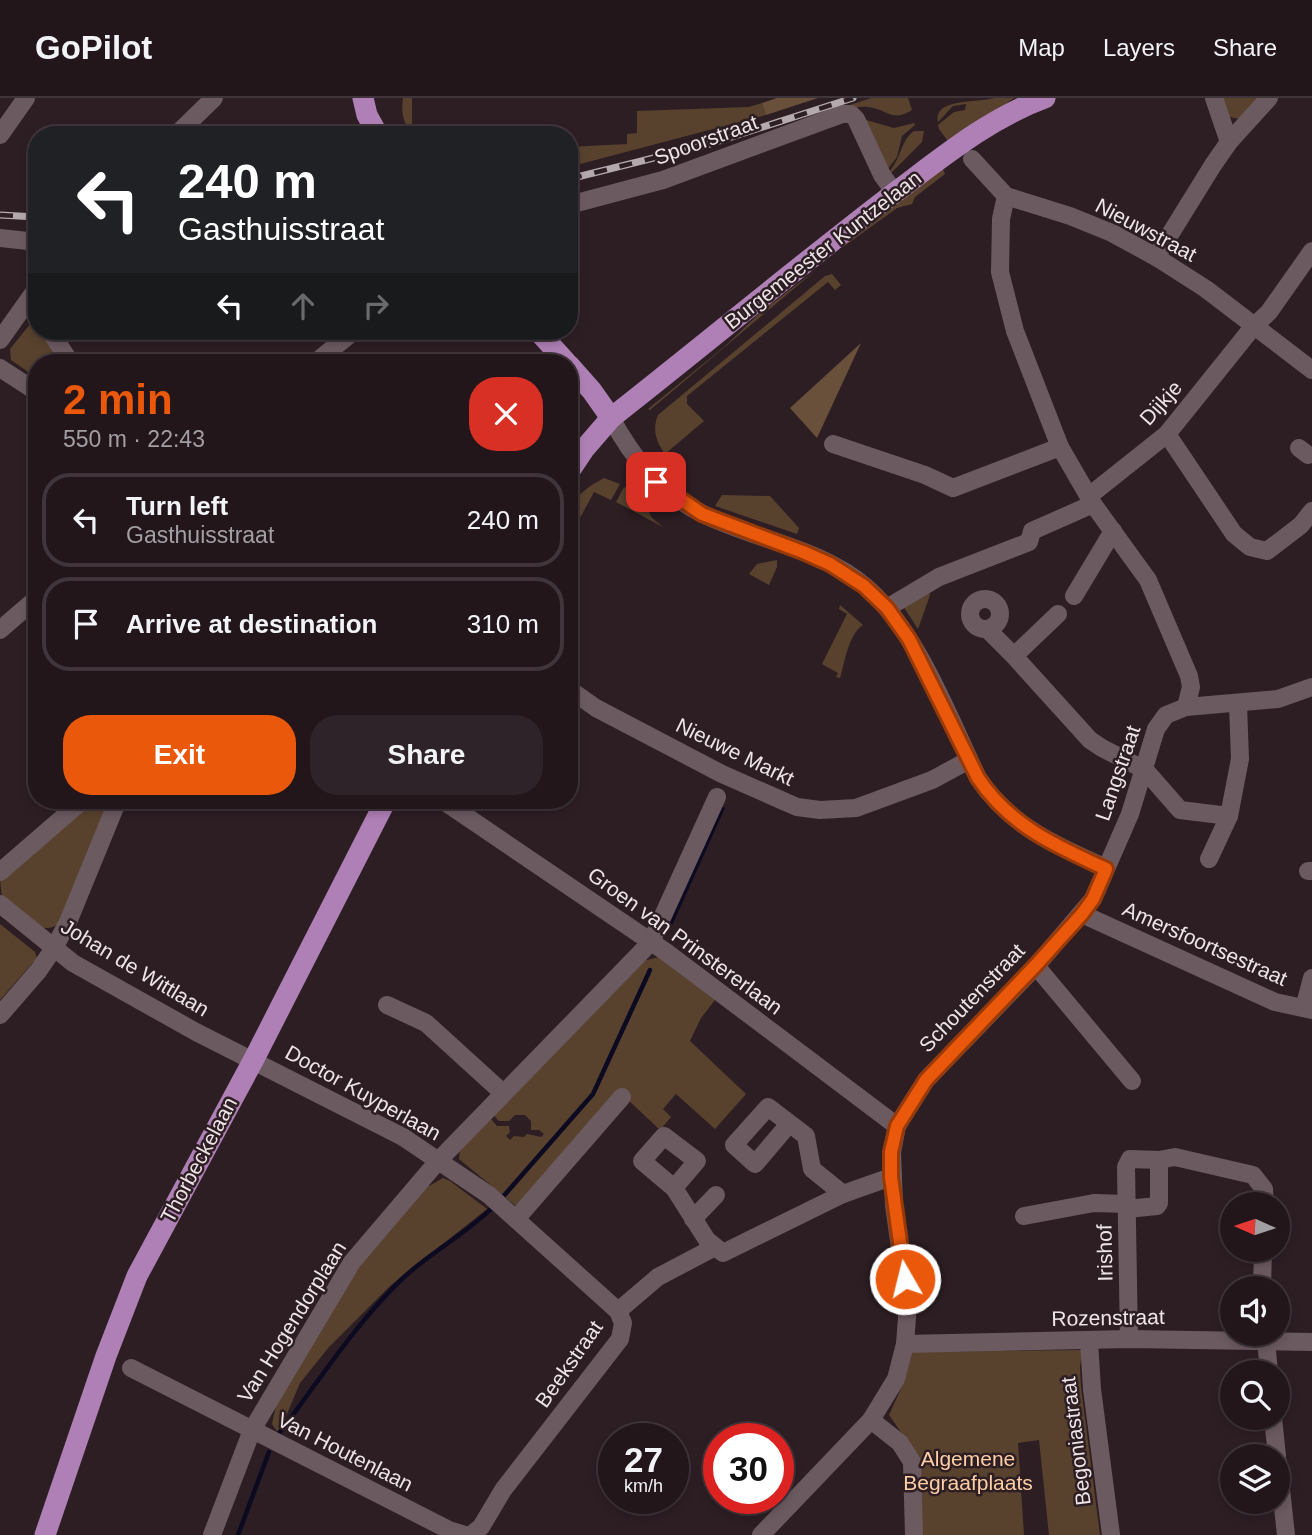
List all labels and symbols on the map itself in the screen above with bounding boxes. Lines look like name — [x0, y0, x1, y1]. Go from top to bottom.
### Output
street label: Spoorstraat — [651, 110, 761, 169]
street label: Burgemeester Kuntzelaan — [720, 166, 925, 333]
street label: Nieuwstraat — [1092, 193, 1201, 266]
street label: Dijkje — [1135, 376, 1186, 429]
pin — [626, 452, 686, 512]
street label: Nieuwe Markt — [672, 713, 798, 790]
street label: Langstraat — [1090, 722, 1145, 824]
street label: Groen van Prinstererlaan — [584, 862, 787, 1019]
street label: Amersfoortsestraat — [1119, 897, 1291, 990]
street label: Johan de Wittlaan — [57, 914, 213, 1021]
street label: Schoutenstraat — [914, 939, 1029, 1056]
street label: Doctor Kuyperlaan — [282, 1040, 445, 1145]
street label: Thorbeckelaan — [156, 1093, 241, 1226]
north arrow — [1220, 1192, 1290, 1262]
street label: Irishof — [1092, 1224, 1116, 1282]
street label: Van Hogendorplaan — [233, 1237, 350, 1406]
position arrow — [868, 1242, 942, 1316]
street label: Rozenstraat — [1051, 1305, 1165, 1330]
street label: Beekstraat — [530, 1316, 607, 1411]
street label: Begoniastraat — [1056, 1375, 1095, 1507]
street label: Van Houtenlaan — [274, 1407, 417, 1496]
speed limit sign: 30 — [703, 1423, 794, 1514]
park label: Algemene Begraafplaats — [903, 1447, 1033, 1494]

